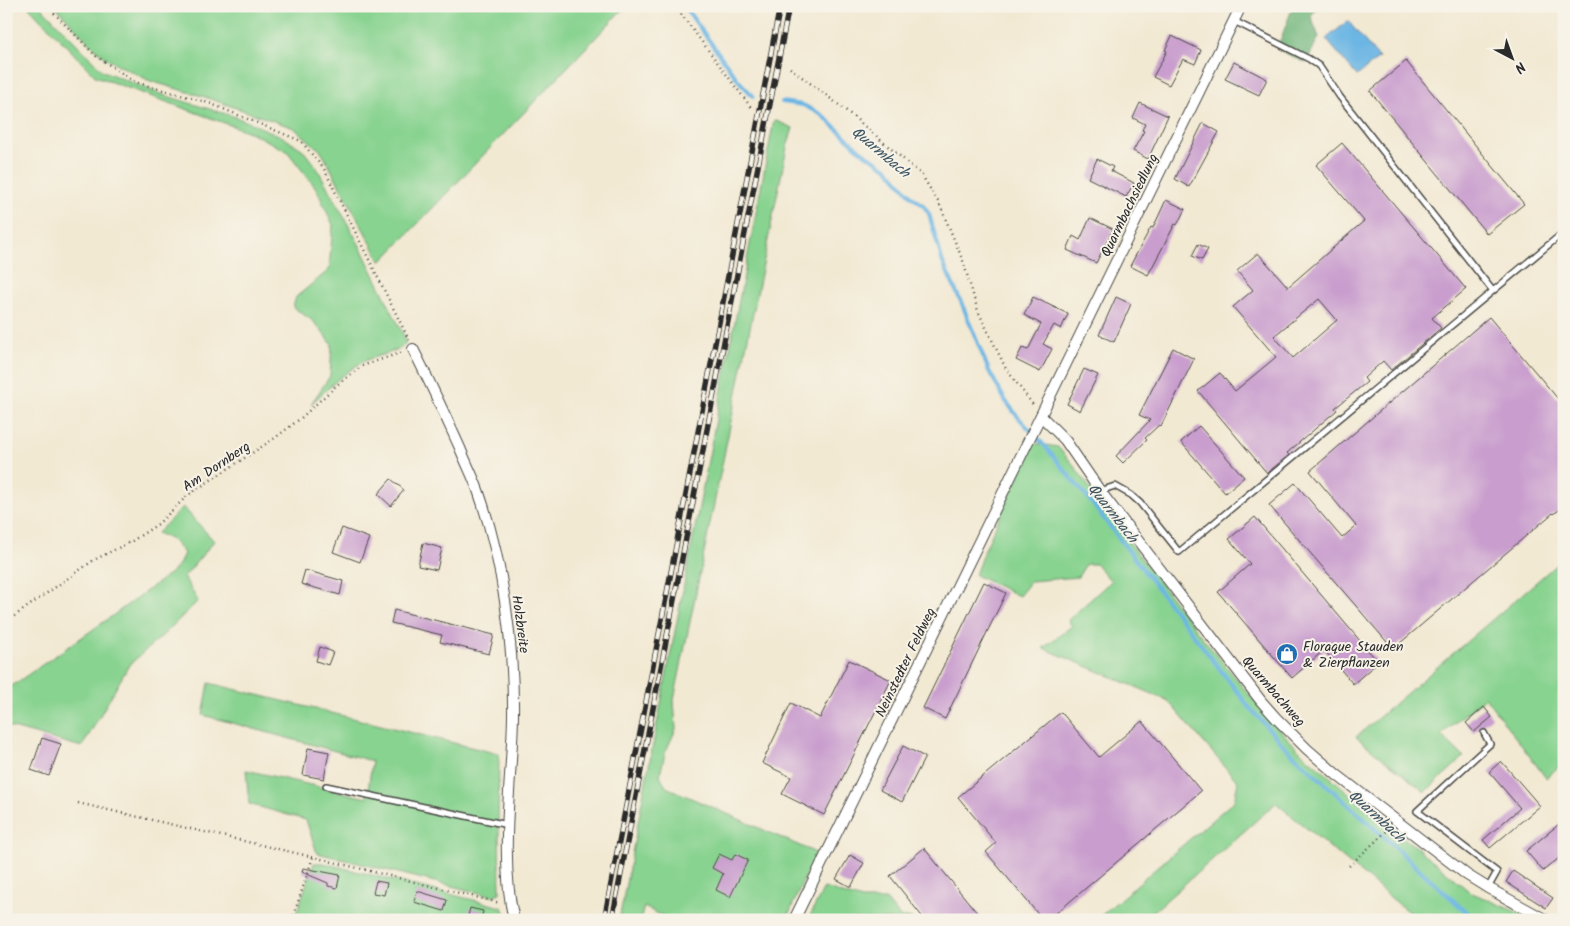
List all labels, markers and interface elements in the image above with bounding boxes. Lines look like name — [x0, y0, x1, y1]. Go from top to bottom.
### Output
north arrow — [1488, 32, 1538, 82]
text: N — [1509, 56, 1530, 78]
water label: Quarmbach — [846, 121, 917, 186]
street label: Quarmbachsiedlung — [1095, 150, 1164, 261]
street label: Am Dornberg — [178, 436, 255, 498]
water label: Quarmbach — [1081, 478, 1145, 550]
street label: Holzbreite — [505, 594, 535, 655]
street label: Neinstedter Feldweg — [870, 604, 942, 721]
place label: Floraque Stauden & Zierpflanzen — [1303, 636, 1403, 674]
shop icon: Floraque Stauden & Zierpflanzen — [1275, 642, 1299, 666]
street label: Quarmbachweg — [1236, 651, 1310, 732]
water label: Quarmbach — [1342, 784, 1412, 851]

